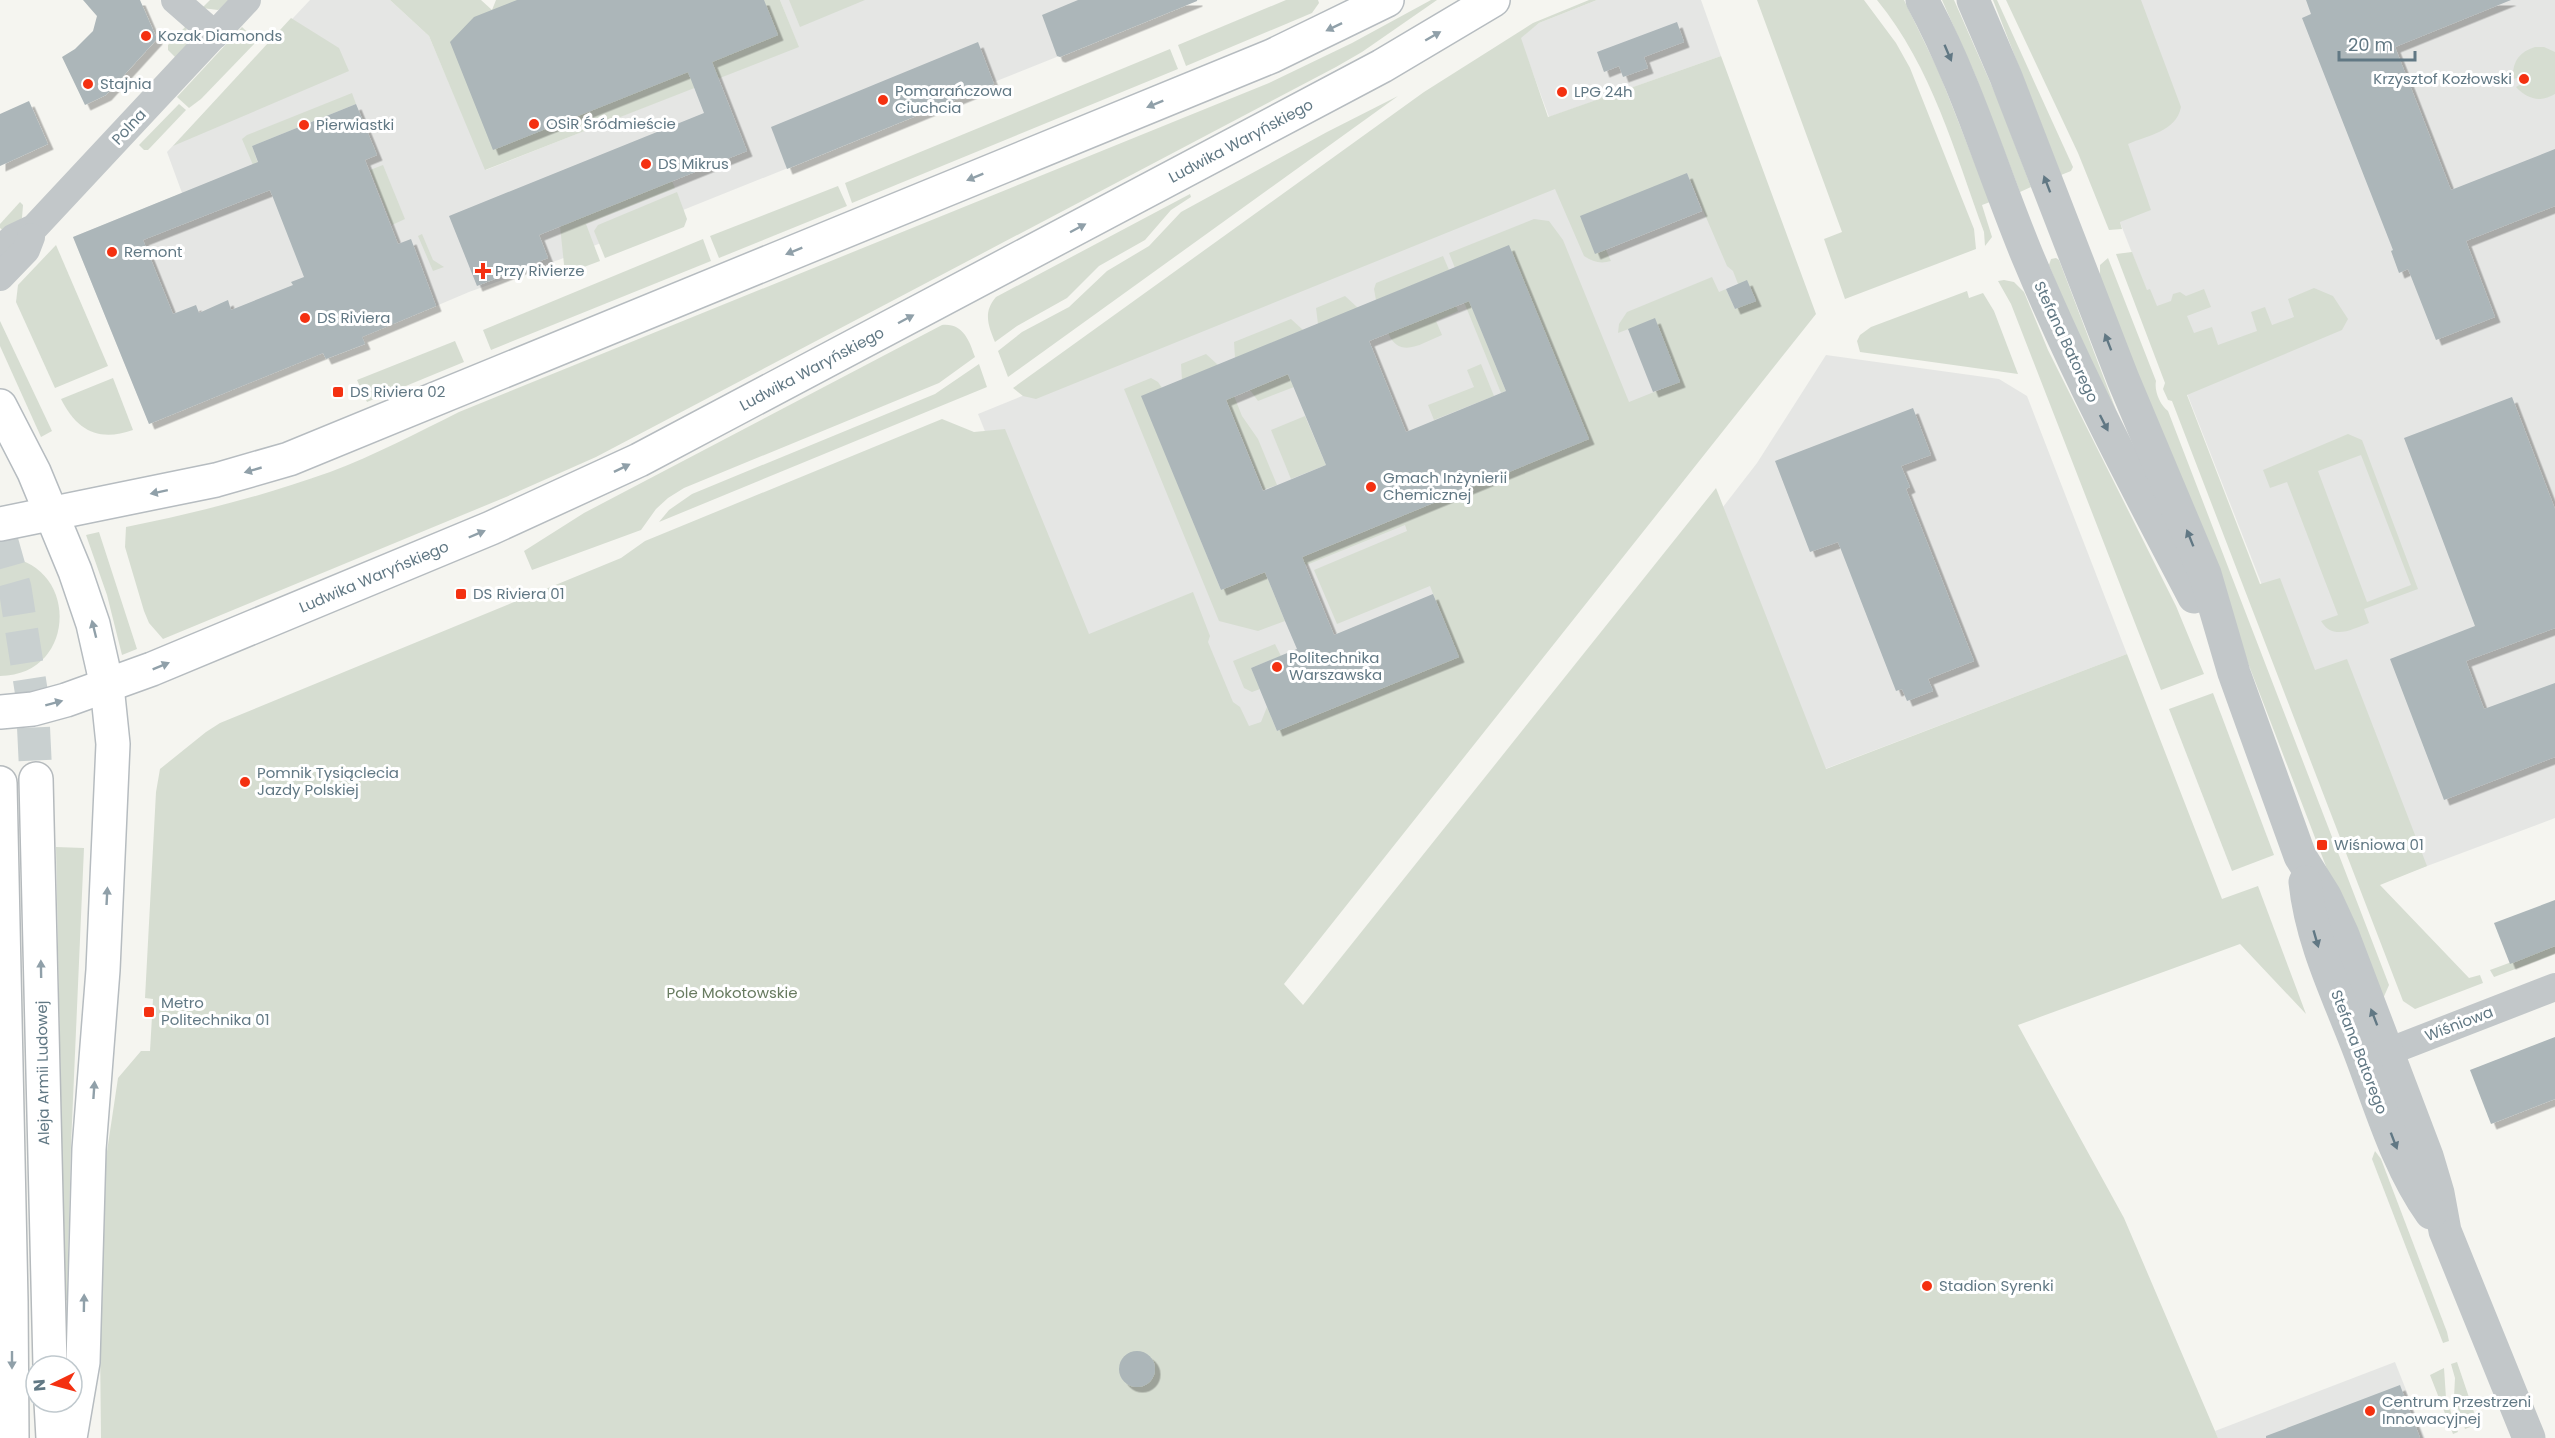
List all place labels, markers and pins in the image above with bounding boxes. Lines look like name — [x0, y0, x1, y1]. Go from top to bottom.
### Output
place label: Kozak Diamonds — [158, 25, 283, 46]
marker: Kozak Diamonds — [139, 29, 153, 43]
place label: Krzysztof Kozłowski — [2373, 68, 2512, 89]
marker: Krzysztof Kozłowski — [2517, 72, 2531, 86]
place label: Stajnia — [100, 73, 152, 94]
marker: Stajnia — [81, 77, 95, 91]
place label: Pomarańczowa Ciuchcia — [895, 80, 1012, 118]
place label: LPG 24h — [1574, 81, 1633, 102]
marker: LPG 24h — [1555, 85, 1569, 99]
marker: Pomarańczowa Ciuchcia — [876, 93, 890, 107]
place label: OSiR Śródmieście — [546, 113, 676, 134]
place label: Pierwiastki — [316, 114, 394, 135]
marker: OSiR Śródmieście — [527, 117, 541, 131]
marker: Pierwiastki — [297, 118, 311, 132]
place label: DS Mikrus — [658, 153, 729, 174]
marker: DS Mikrus — [639, 157, 653, 171]
place label: Remont — [124, 241, 183, 262]
marker: Remont — [105, 245, 119, 259]
place label: Przy Rivierze — [495, 260, 585, 281]
marker: Przy Rivierze — [476, 264, 490, 278]
place label: DS Riviera — [317, 307, 390, 328]
marker: DS Riviera — [298, 311, 312, 325]
place label: DS Riviera 02 — [350, 381, 445, 402]
marker: DS Riviera 02 — [331, 385, 345, 399]
place label: Gmach Inżynierii Chemicznej — [1383, 467, 1507, 505]
marker: Gmach Inżynierii Chemicznej — [1364, 480, 1378, 494]
place label: DS Riviera 01 — [473, 583, 565, 604]
marker: DS Riviera 01 — [454, 587, 468, 601]
place label: Politechnika Warszawska — [1289, 647, 1382, 685]
marker: Politechnika Warszawska — [1270, 660, 1284, 674]
place label: Pomnik Tysiąclecia Jazdy Polskiej — [257, 762, 399, 800]
marker: Pomnik Tysiąclecia Jazdy Polskiej — [238, 775, 252, 789]
place label: Wiśniowa 01 — [2334, 834, 2424, 855]
marker: Wiśniowa 01 — [2315, 838, 2329, 852]
place label: Metro Politechnika 01 — [161, 992, 270, 1030]
marker: Metro Politechnika 01 — [142, 1005, 156, 1019]
place label: Stadion Syrenki — [1939, 1275, 2054, 1296]
marker: Stadion Syrenki — [1920, 1279, 1934, 1293]
place label: Centrum Przestrzeni Innowacyjnej — [2382, 1391, 2531, 1429]
marker: Centrum Przestrzeni Innowacyjnej — [2363, 1404, 2377, 1418]

